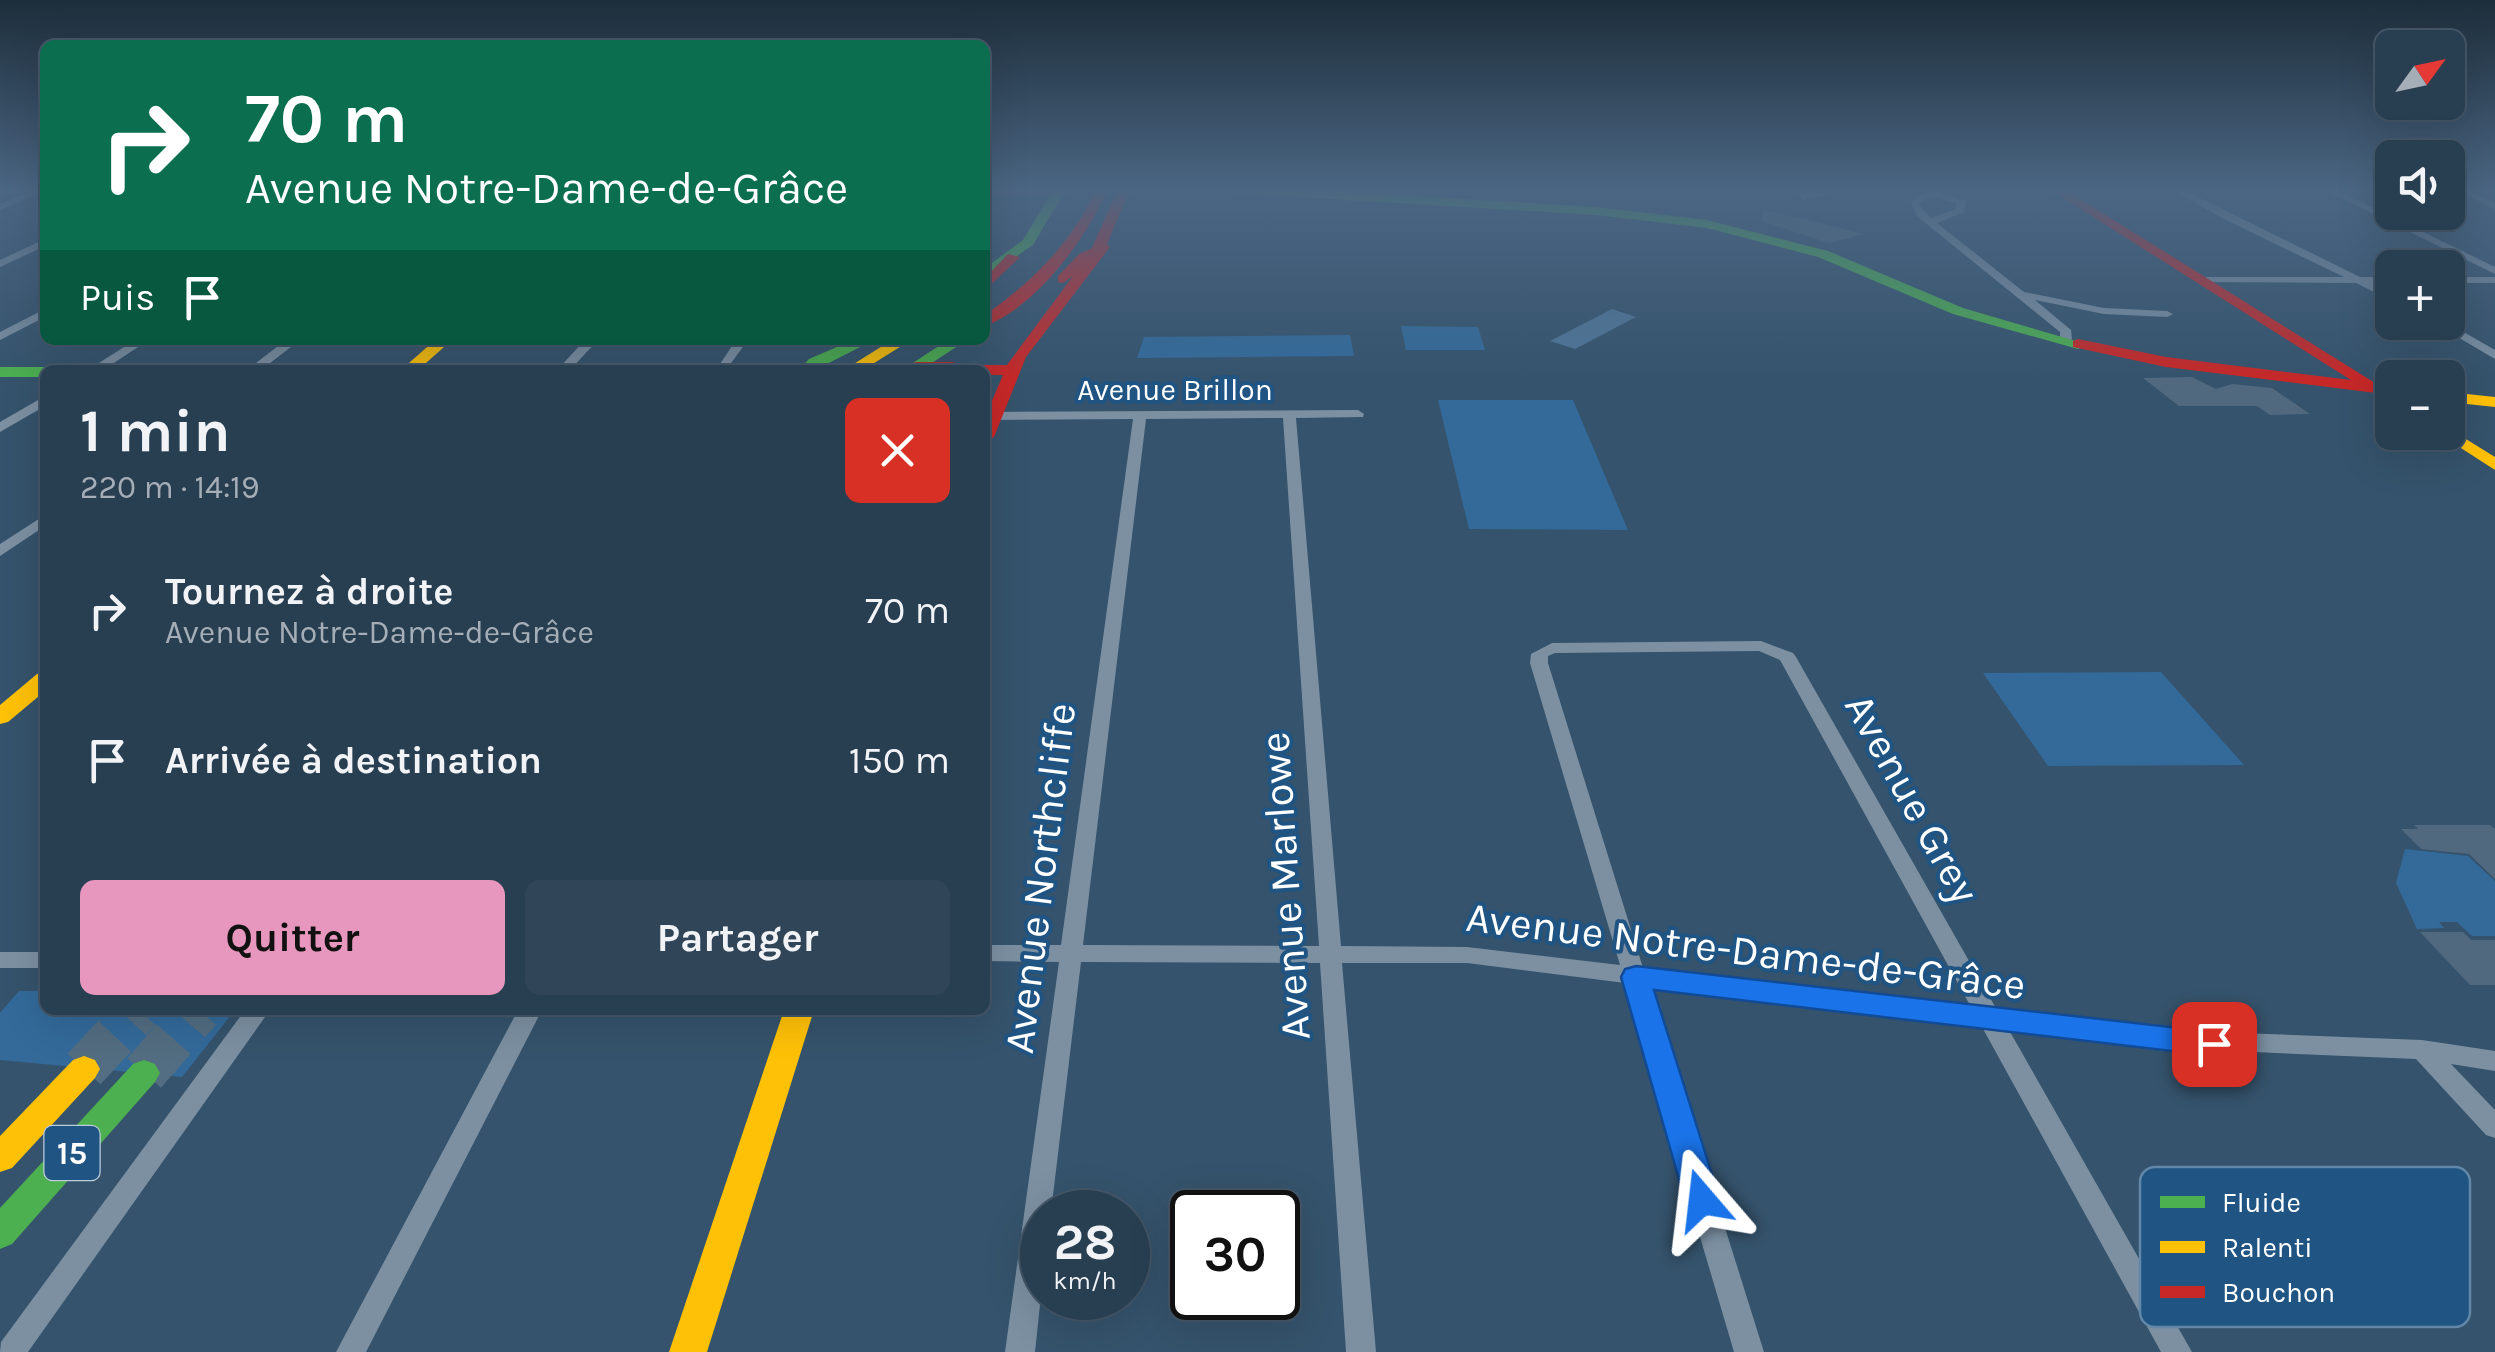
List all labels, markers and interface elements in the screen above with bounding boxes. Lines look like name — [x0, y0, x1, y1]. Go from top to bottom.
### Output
north arrow — [2375, 30, 2465, 120]
map controls — [2375, 30, 2465, 450]
text: 70 m — [245, 78, 408, 160]
icon: right — [80, 80, 210, 210]
button: sound — [2375, 140, 2465, 230]
text: Avenue Notre-Dame-de-Grâce — [245, 162, 848, 214]
button: + — [2375, 250, 2465, 340]
icon: arrive — [175, 270, 230, 325]
text: Puis — [80, 275, 155, 320]
button: − — [2375, 360, 2465, 450]
street label: Avenue Brillon — [1077, 372, 1273, 408]
text: 1 min — [80, 396, 231, 466]
button: close — [845, 398, 950, 503]
text: 220 m · 14:19 — [80, 469, 260, 506]
text: Tournez à droite — [165, 569, 453, 614]
icon: right — [80, 583, 135, 638]
text: 70 m — [865, 588, 950, 633]
text: Avenue Notre-Dame-de-Grâce — [165, 614, 594, 651]
street label: Avenue Grey — [1834, 685, 1990, 912]
street label: Avenue Northcliffe — [994, 700, 1086, 1056]
street label: Avenue Marlowe — [1249, 730, 1321, 1042]
icon: arrive — [80, 733, 135, 788]
text: Arrivée à destination — [165, 738, 542, 783]
text: 150 m — [849, 738, 950, 783]
button: Quitter — [80, 880, 505, 995]
button: Partager — [525, 880, 950, 995]
street label: Avenue Notre-Dame-de-Grâce — [1463, 892, 2028, 1010]
pin — [2172, 1002, 2257, 1087]
icon: arrive — [2187, 1017, 2242, 1072]
road number: 15 — [44, 1126, 100, 1180]
position arrow — [1650, 1148, 1754, 1252]
legend — [2140, 1167, 2470, 1327]
text: Fluide — [2222, 1186, 2301, 1219]
speed limit sign: 30 — [1170, 1190, 1300, 1320]
text: 28 — [1054, 1213, 1116, 1272]
text: Ralenti — [2222, 1231, 2313, 1264]
text: km/h — [1053, 1266, 1117, 1295]
text: Bouchon — [2222, 1276, 2335, 1309]

